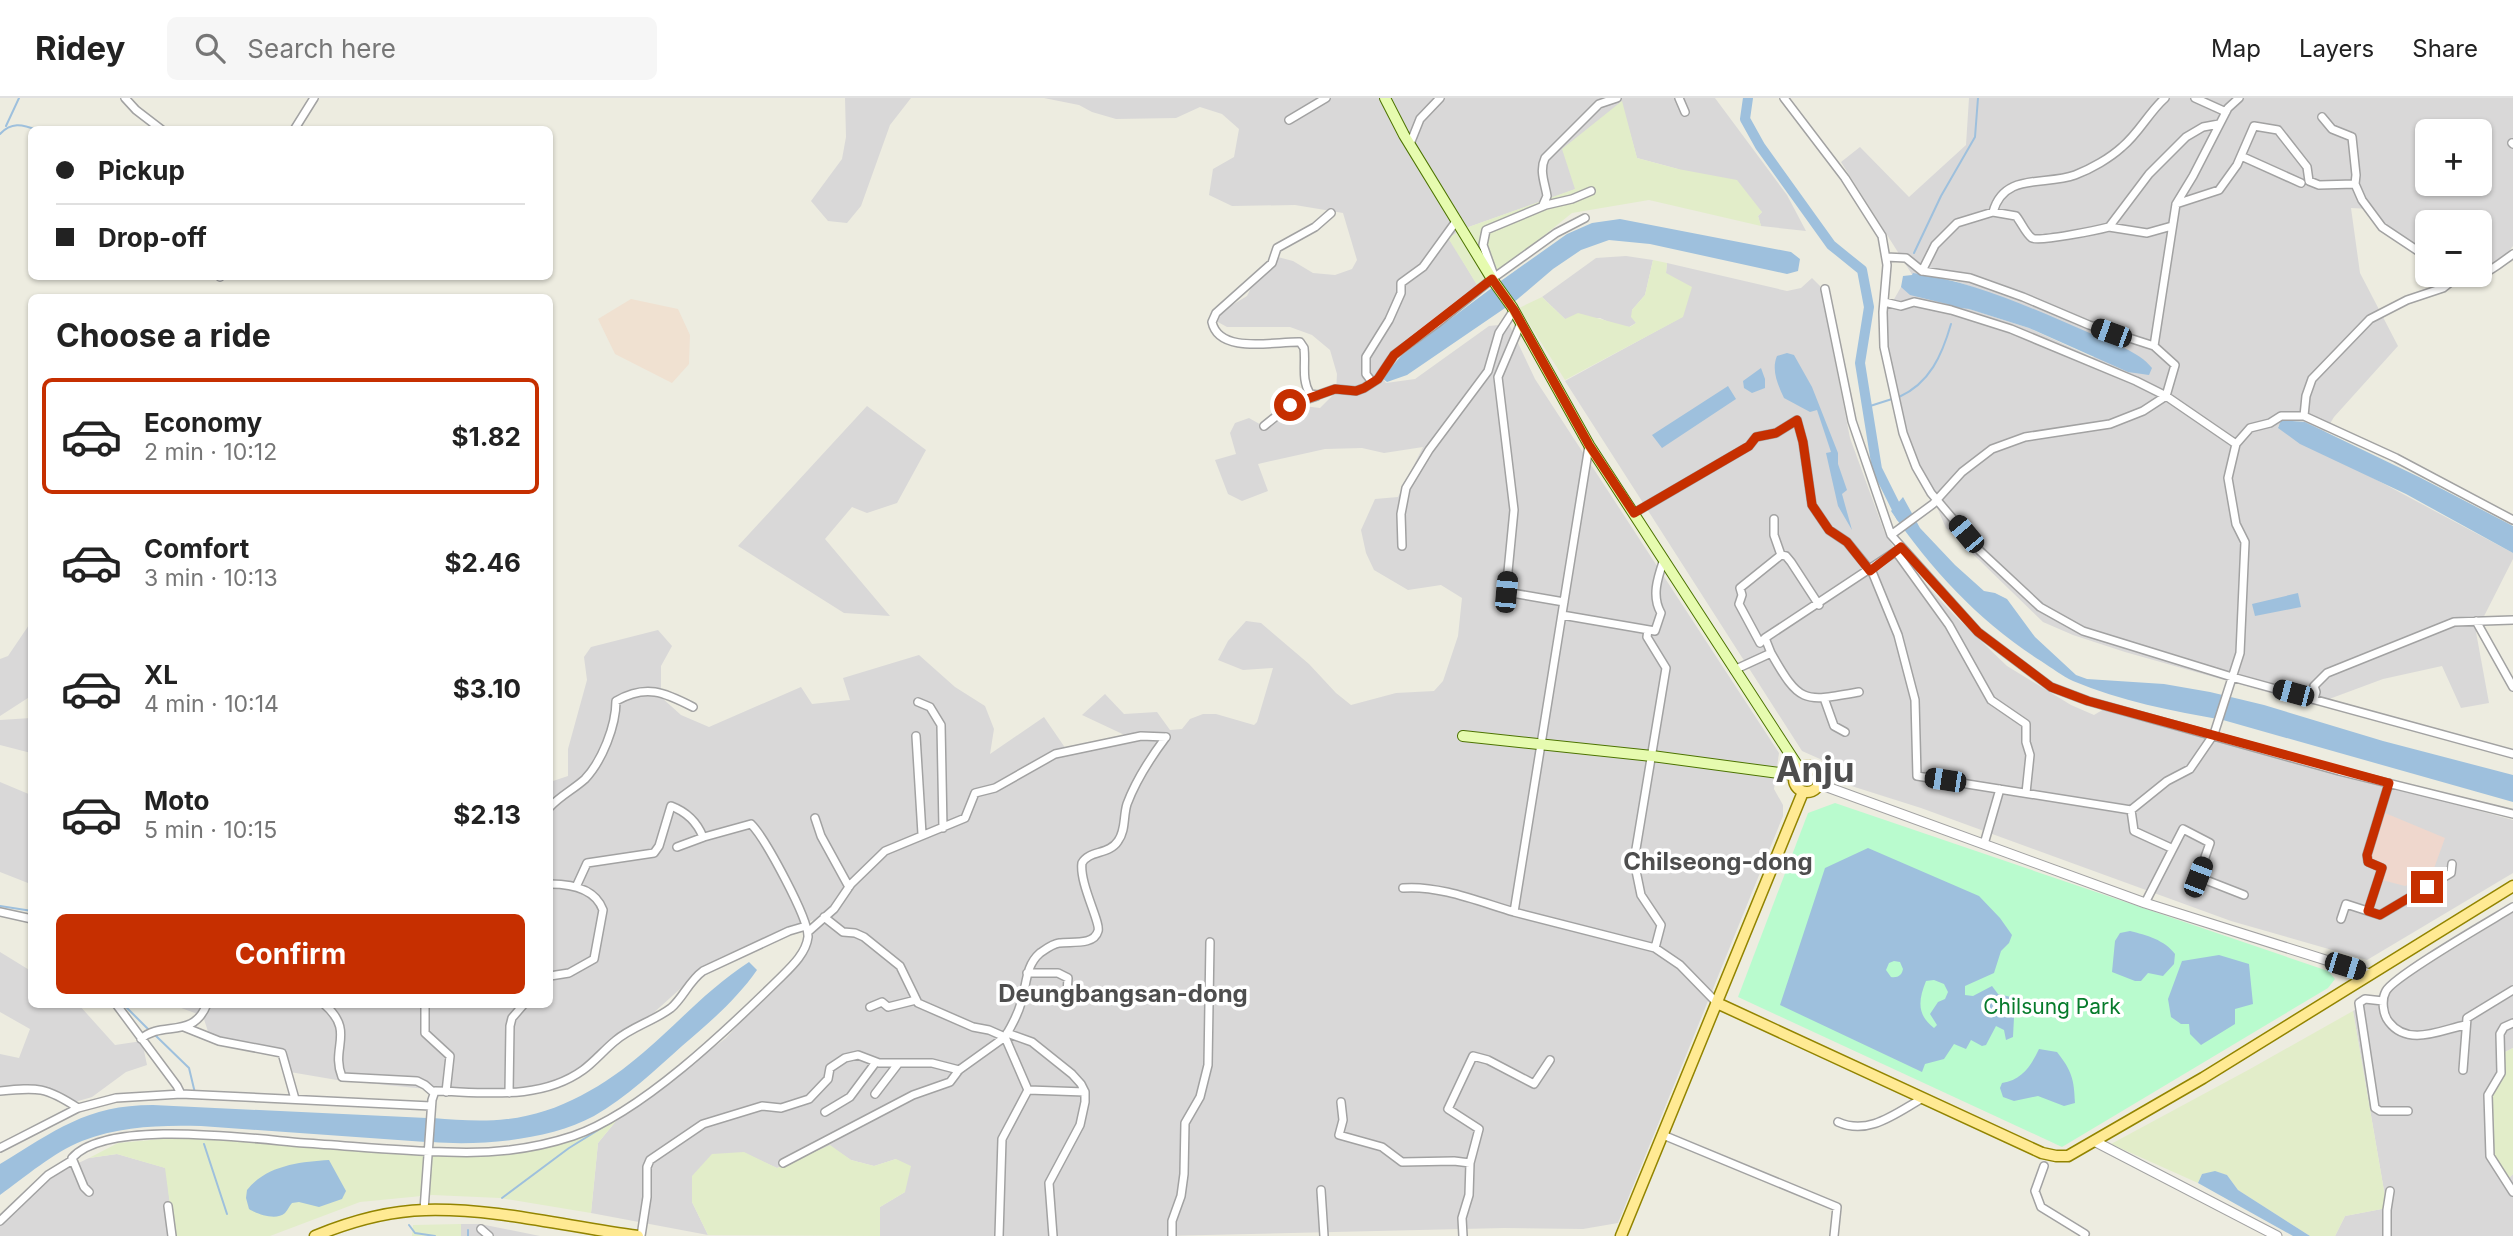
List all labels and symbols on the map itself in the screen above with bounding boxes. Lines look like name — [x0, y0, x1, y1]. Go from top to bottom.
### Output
car — [2088, 316, 2135, 350]
route start — [1274, 389, 1306, 421]
car — [1945, 511, 1988, 557]
car — [1494, 570, 1519, 614]
car — [2270, 677, 2317, 709]
district label: Anju — [1775, 748, 1855, 790]
car — [1923, 766, 1968, 794]
district label: Chilseong-dong — [1623, 847, 1813, 876]
car — [2181, 854, 2216, 900]
route end — [2411, 871, 2443, 903]
car — [2322, 950, 2369, 982]
district label: Deungbangsan-dong — [998, 979, 1248, 1008]
park label: Chilsung Park — [1983, 994, 2121, 1019]

